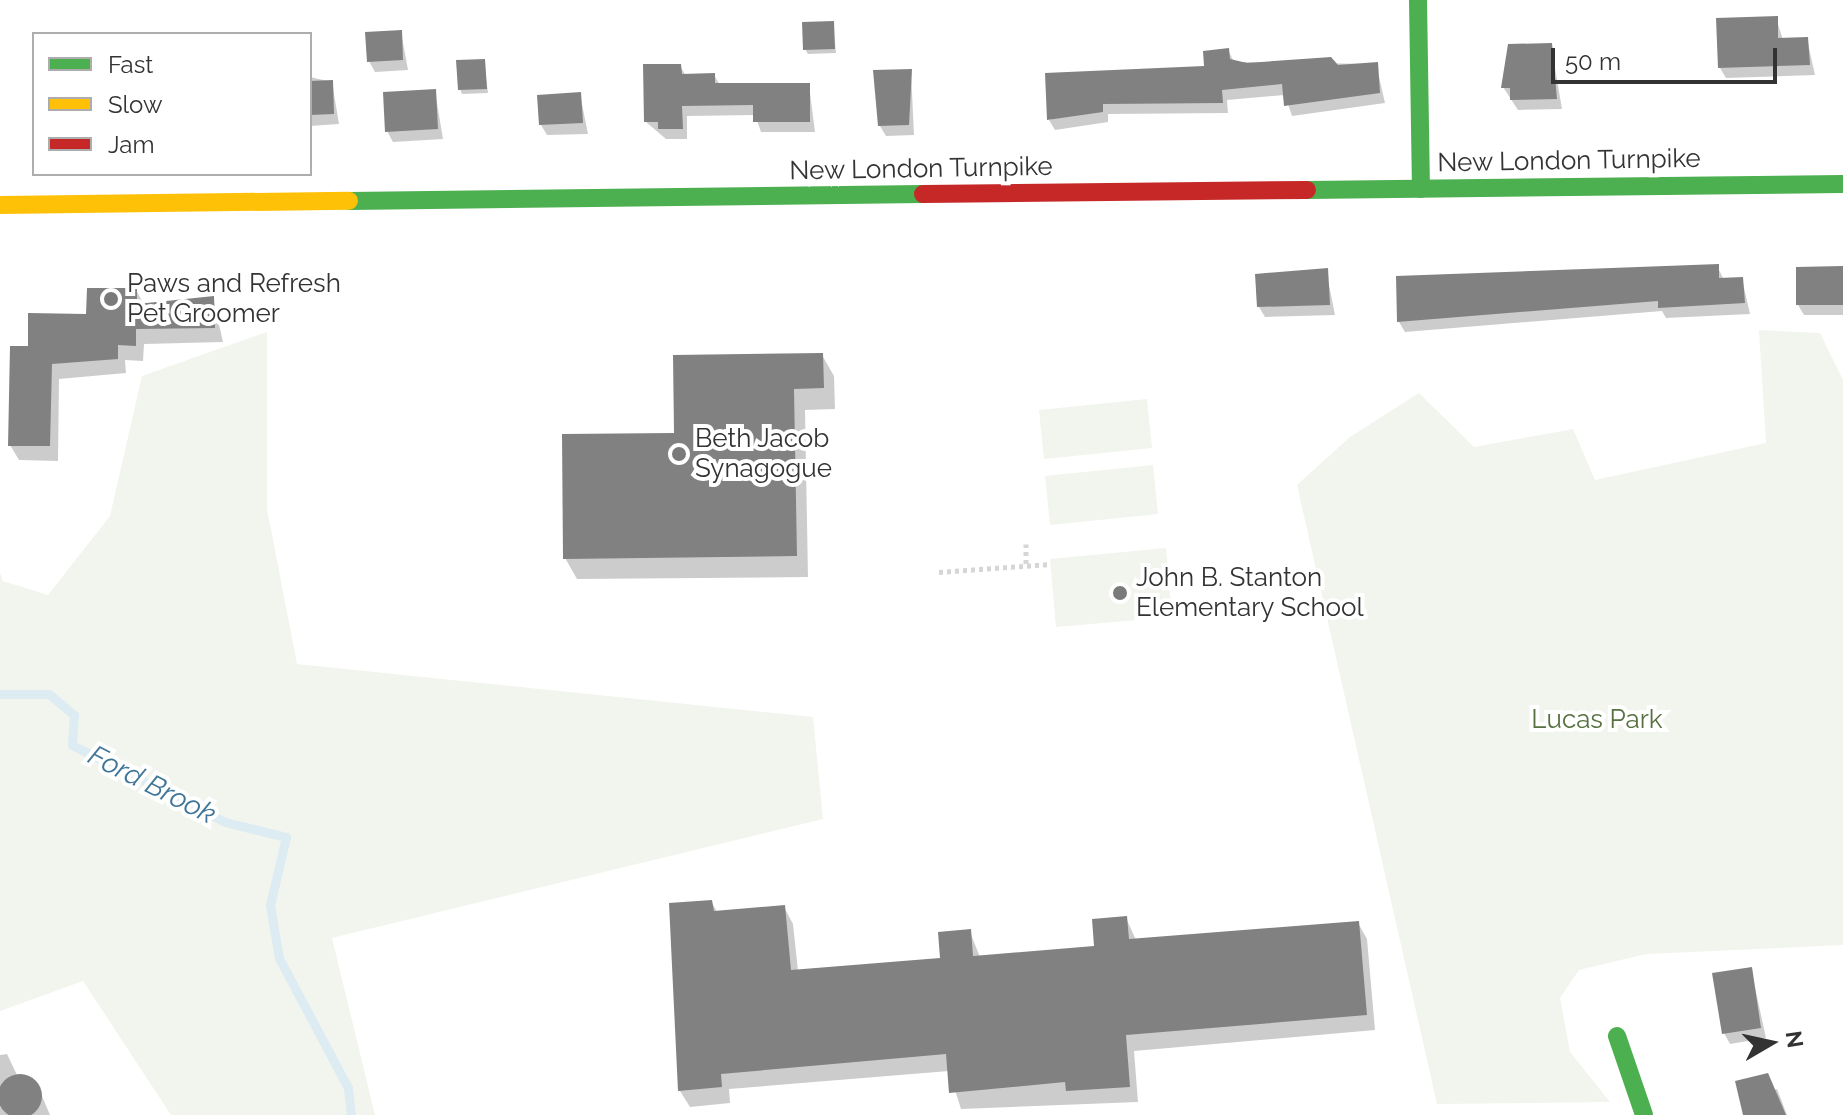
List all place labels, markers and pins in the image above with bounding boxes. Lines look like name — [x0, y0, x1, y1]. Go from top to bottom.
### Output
place label: Paws and Refresh Pet Groomer — [127, 268, 341, 330]
marker: Paws and Refresh Pet Groomer — [102, 290, 120, 308]
place label: Beth Jacob Synagogue — [695, 423, 832, 484]
marker: Beth Jacob Synagogue — [670, 445, 688, 463]
place label: John B. Stanton Elementary School — [1136, 562, 1364, 624]
marker: John B. Stanton Elementary School — [1111, 584, 1129, 602]

